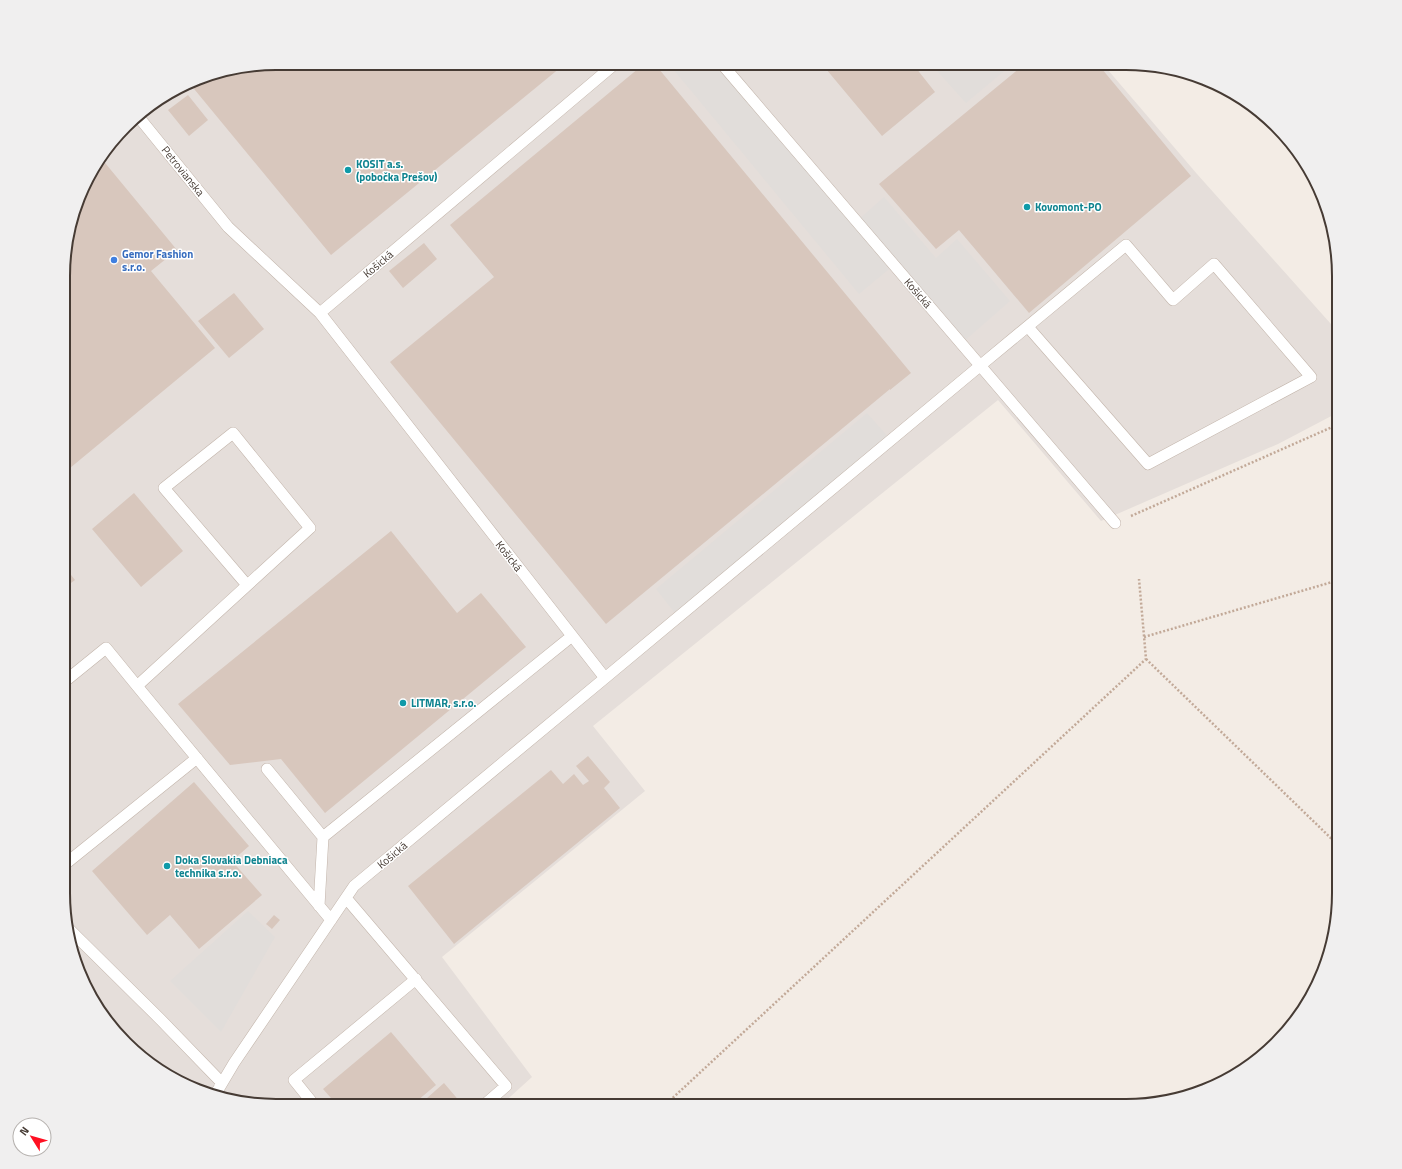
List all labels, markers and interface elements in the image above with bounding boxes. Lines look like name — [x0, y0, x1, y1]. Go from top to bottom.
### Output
street label: Petrovianska — [158, 143, 208, 200]
place label: KOSIT a.s. (pobočka Prešov) — [356, 156, 437, 185]
marker: KOSIT a.s. (pobočka Prešov) — [343, 165, 353, 175]
place label: Kovomont-PO — [1035, 199, 1102, 215]
marker: Kovomont-PO — [1022, 202, 1032, 212]
place label: Gemor Fashion s.r.o. — [122, 246, 193, 275]
street label: Košická — [359, 246, 397, 281]
marker: Gemor Fashion s.r.o. — [109, 255, 119, 265]
street label: Košická — [900, 275, 936, 312]
street label: Košická — [492, 537, 526, 575]
place label: LITMAR, s.r.o. — [411, 695, 477, 711]
marker: LITMAR, s.r.o. — [398, 698, 408, 708]
street label: Košická — [373, 837, 411, 872]
place label: Doka Slovakia Debniaca technika s.r.o. — [175, 852, 288, 881]
marker: Doka Slovakia Debniaca technika s.r.o. — [162, 861, 172, 871]
north arrow — [12, 1117, 52, 1157]
text: N — [15, 1123, 33, 1139]

